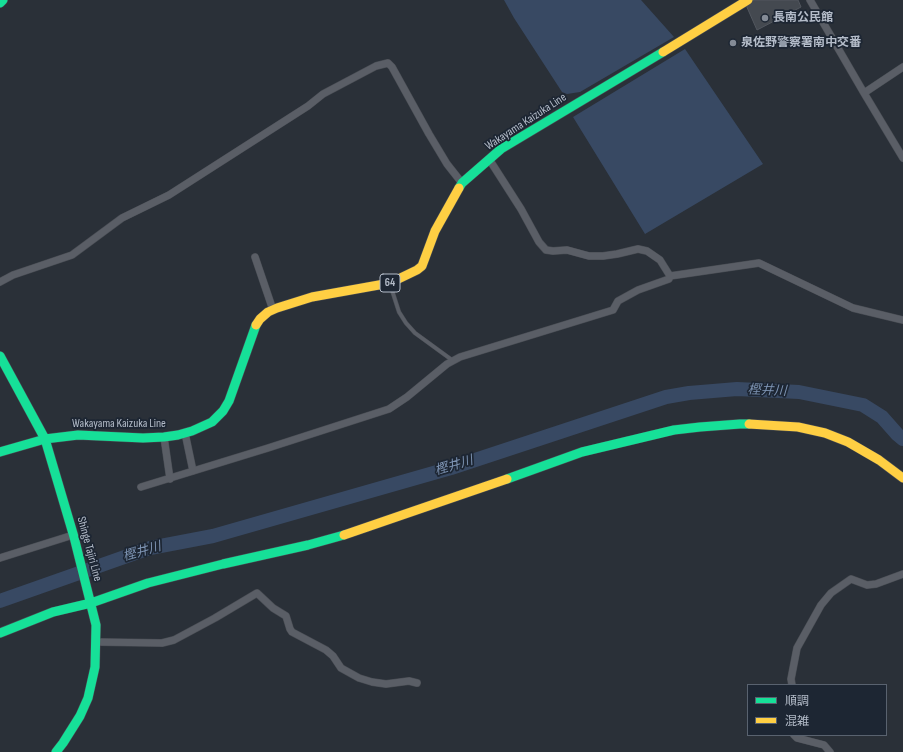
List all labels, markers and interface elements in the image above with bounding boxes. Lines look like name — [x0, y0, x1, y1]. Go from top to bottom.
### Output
place label: 長南公民館 — [773, 11, 833, 25]
marker: 長南公民館 — [760, 13, 770, 23]
place label: 泉佐野警察署南中交番 — [741, 36, 861, 50]
marker: 泉佐野警察署南中交番 — [728, 38, 738, 48]
street label: Wakayama Kaizuka Line — [483, 90, 569, 154]
road number: 64 — [380, 274, 400, 292]
water label: 樫井川 — [747, 383, 787, 399]
street label: Wakayama Kaizuka Line — [72, 417, 166, 431]
water label: 樫井川 — [433, 453, 475, 479]
street label: Shinge Tajiri Line — [73, 515, 105, 583]
water label: 樫井川 — [121, 539, 163, 565]
legend — [747, 684, 887, 736]
text: 順調 — [785, 694, 809, 709]
text: 混雑 — [785, 714, 809, 729]

